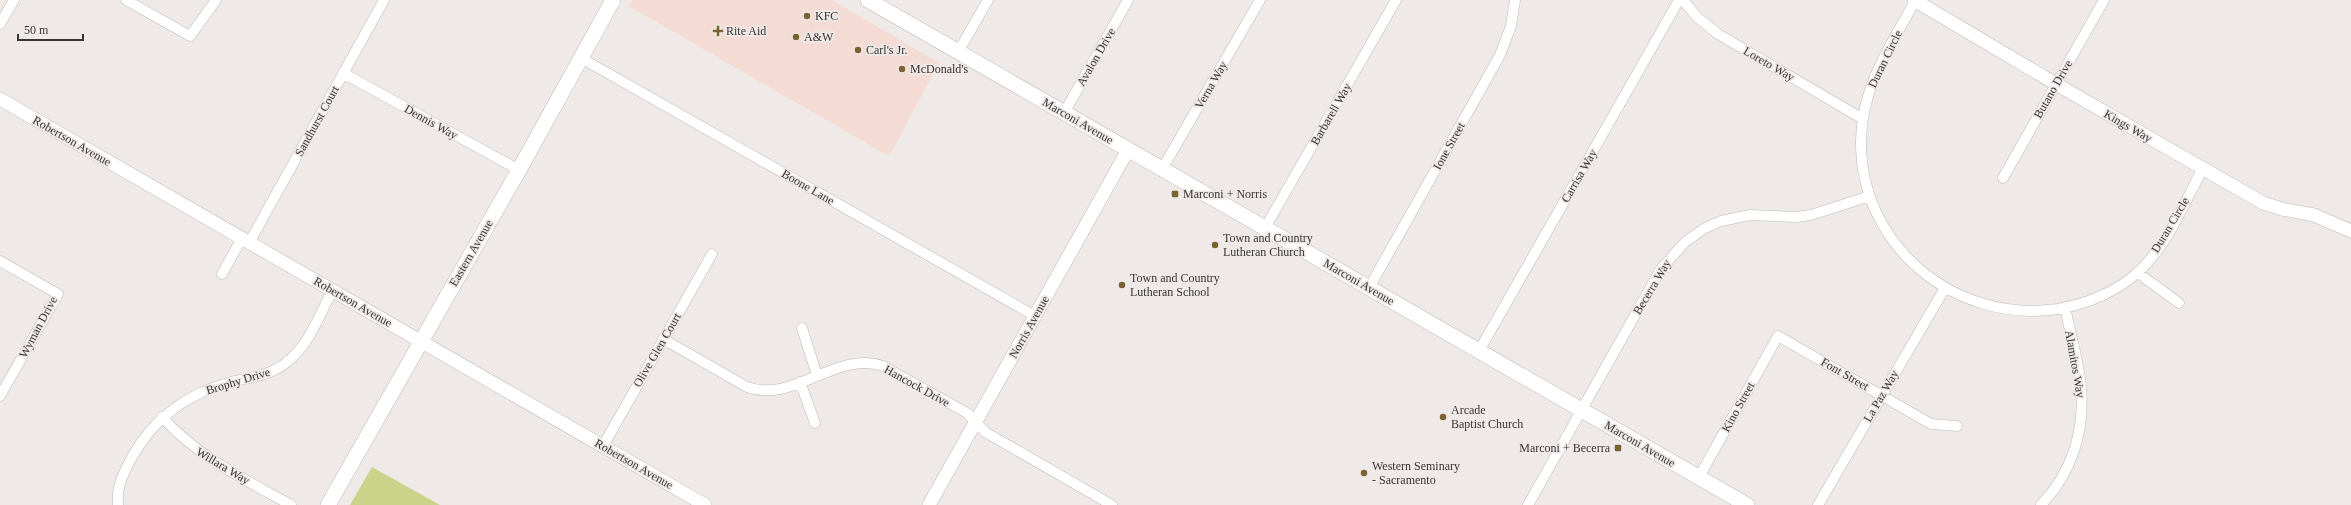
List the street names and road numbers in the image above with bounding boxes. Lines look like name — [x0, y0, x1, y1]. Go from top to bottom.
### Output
street label: Avalon Drive — [1074, 25, 1118, 89]
street label: Duran Circle — [1865, 28, 1905, 90]
street label: Loreto Way — [1741, 44, 1797, 84]
street label: Butano Drive — [2031, 57, 2075, 121]
street label: Verna Way — [1192, 59, 1230, 111]
street label: Barbarell Way — [1308, 81, 1354, 147]
street label: Sandhurst Court — [292, 83, 342, 159]
street label: Marconi Avenue — [1040, 95, 1116, 147]
street label: Dennis Way — [402, 102, 460, 142]
street label: Kings Way — [2101, 107, 2155, 145]
street label: Robertson Avenue — [30, 113, 114, 169]
street label: Ione Street — [1430, 119, 1468, 172]
street label: Carrisa Way — [1558, 147, 1600, 205]
street label: Boone Lane — [779, 166, 837, 208]
street label: Duran Circle — [2148, 195, 2192, 255]
street label: Eastern Avenue — [446, 217, 496, 289]
street label: Marconi Avenue — [1321, 256, 1397, 308]
street label: Becerra Way — [1630, 257, 1674, 317]
street label: Robertson Avenue — [311, 274, 395, 330]
street label: Norris Avenue — [1006, 293, 1052, 361]
street label: Wyman Drive — [16, 294, 60, 360]
street label: Olive Glen Court — [630, 310, 684, 390]
street label: Alamitos Way — [2062, 329, 2088, 399]
street label: Font Street — [1819, 355, 1872, 394]
street label: Hancock Drive — [882, 362, 952, 410]
street label: Brophy Drive — [204, 365, 272, 397]
street label: La Paz Way — [1861, 368, 1901, 424]
street label: Kino Street — [1719, 379, 1758, 434]
street label: Marconi Avenue — [1602, 418, 1678, 470]
street label: Robertson Avenue — [592, 436, 676, 492]
street label: Willara Way — [194, 445, 252, 487]

